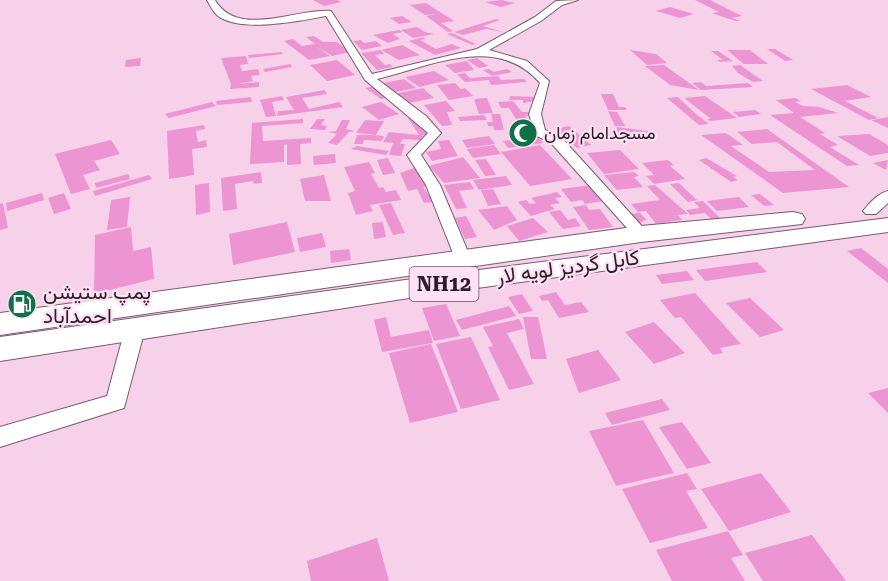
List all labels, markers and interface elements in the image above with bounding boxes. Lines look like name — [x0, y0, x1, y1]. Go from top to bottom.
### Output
mosque icon: مسجدامام زمان — [507, 117, 539, 149]
place label: مسجدامام زمان — [544, 122, 656, 145]
street label: کابل گردیز لویه لار — [494, 245, 641, 290]
road number: NH12 — [410, 267, 478, 301]
place label: پمپ ستیشن احمدآباد — [43, 280, 151, 328]
fuel station icon: پمپ ستیشن احمدآباد — [6, 288, 38, 320]

